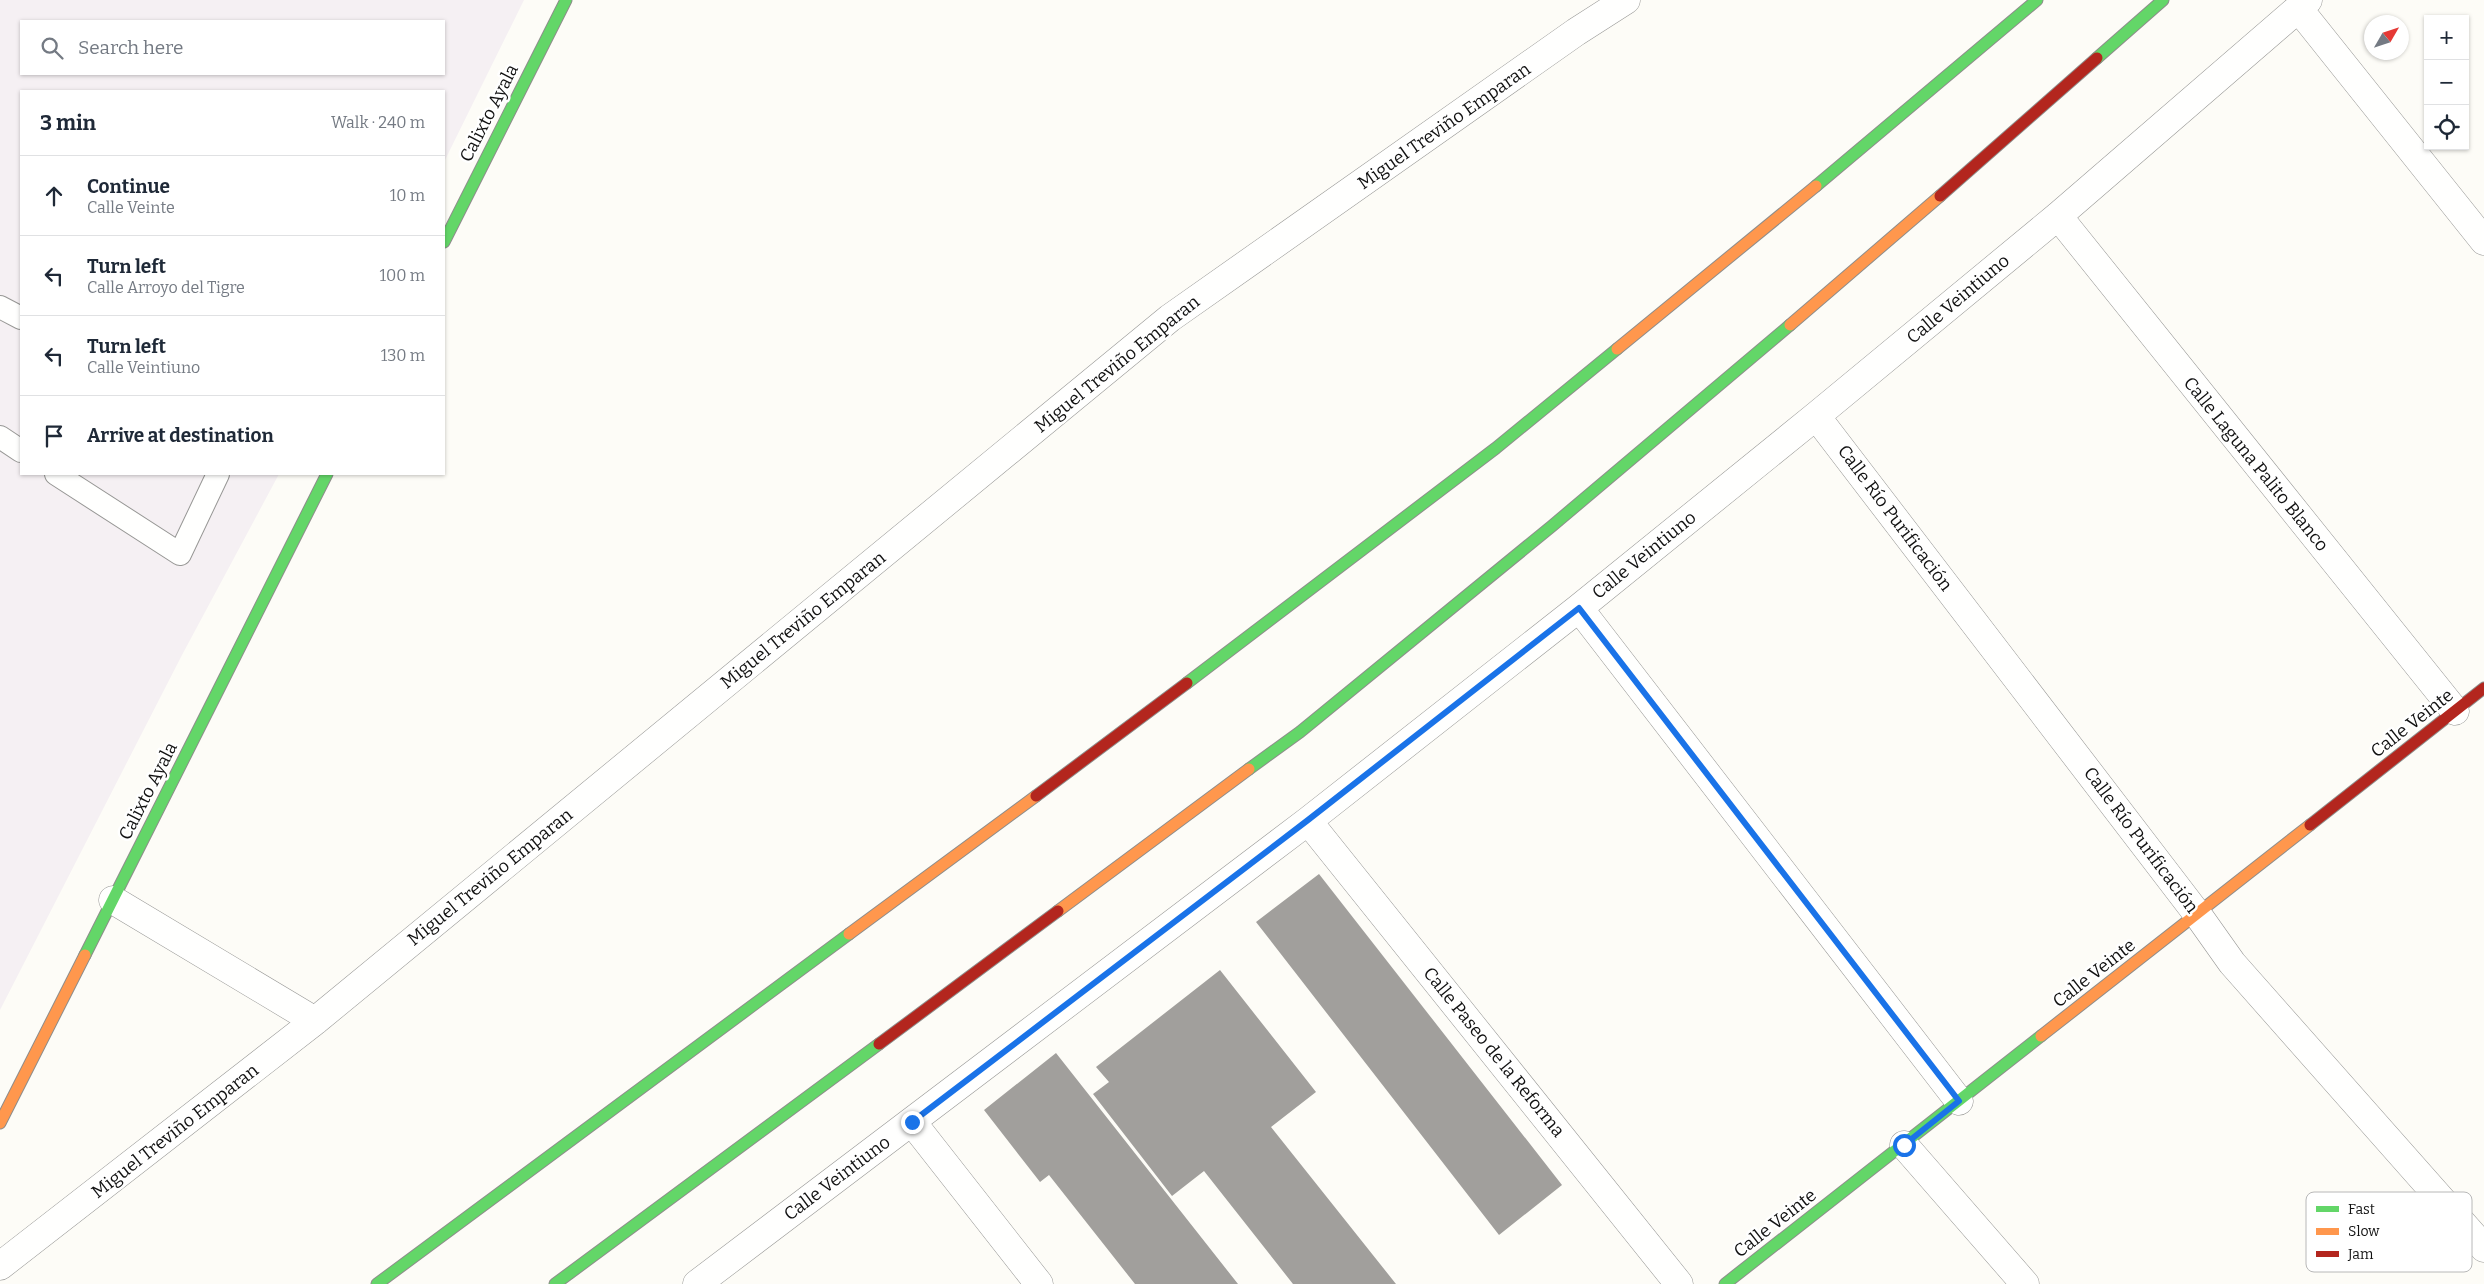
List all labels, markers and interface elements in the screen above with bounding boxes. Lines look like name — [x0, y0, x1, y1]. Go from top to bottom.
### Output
north arrow — [2364, 15, 2409, 60]
map controls — [2424, 15, 2469, 150]
button: + — [2424, 15, 2469, 60]
search box — [20, 20, 445, 75]
icon: search — [38, 34, 66, 62]
text: Search here — [78, 36, 183, 59]
street label: Miguel Treviño Emparan — [1353, 58, 1535, 194]
street label: Calixto Ayala — [455, 60, 523, 166]
button: − — [2424, 60, 2469, 105]
button: locate — [2424, 105, 2469, 150]
text: 3 min — [40, 110, 96, 136]
text: Walk · 240 m — [331, 113, 425, 132]
text: Continue — [87, 175, 170, 198]
icon: ahead — [40, 182, 68, 210]
text: 10 m — [390, 186, 425, 205]
text: Calle Veinte — [87, 198, 175, 217]
street label: Calle Veintiuno — [1902, 250, 2014, 348]
text: Turn left — [87, 255, 166, 278]
icon: left — [40, 262, 68, 290]
text: 100 m — [380, 266, 425, 285]
text: Calle Arroyo del Tigre — [87, 278, 245, 297]
street label: Miguel Treviño Emparan — [1030, 290, 1204, 437]
text: Turn left — [87, 335, 166, 358]
icon: left — [40, 342, 68, 370]
text: 130 m — [381, 346, 425, 365]
text: Calle Veintiuno — [87, 358, 200, 377]
street label: Calle Laguna Palito Blanco — [2179, 372, 2333, 556]
icon: arrive — [40, 422, 68, 450]
text: Arrive at destination — [87, 424, 274, 447]
street label: Calle Río Purificación — [1833, 441, 1957, 596]
street label: Calle Veintiuno — [1588, 506, 1700, 604]
street label: Miguel Treviño Emparan — [716, 546, 890, 693]
street label: Calle Veinte — [2366, 684, 2458, 762]
street label: Calixto Ayala — [114, 738, 182, 844]
street label: Calle Río Purificación — [2079, 763, 2203, 918]
street label: Miguel Treviño Emparan — [403, 803, 577, 950]
street label: Calle Veinte — [2048, 934, 2140, 1012]
street label: Calle Paseo de la Reforma — [1419, 963, 1569, 1142]
street label: Miguel Treviño Emparan — [87, 1059, 263, 1203]
route end — [901, 1111, 924, 1134]
street label: Calle Veintiuno — [779, 1131, 895, 1225]
route start — [1893, 1134, 1916, 1157]
street label: Calle Veinte — [1729, 1184, 1821, 1262]
legend — [2306, 1192, 2472, 1272]
text: Fast — [2348, 1201, 2375, 1218]
text: Slow — [2348, 1223, 2380, 1240]
text: Jam — [2347, 1246, 2374, 1263]

